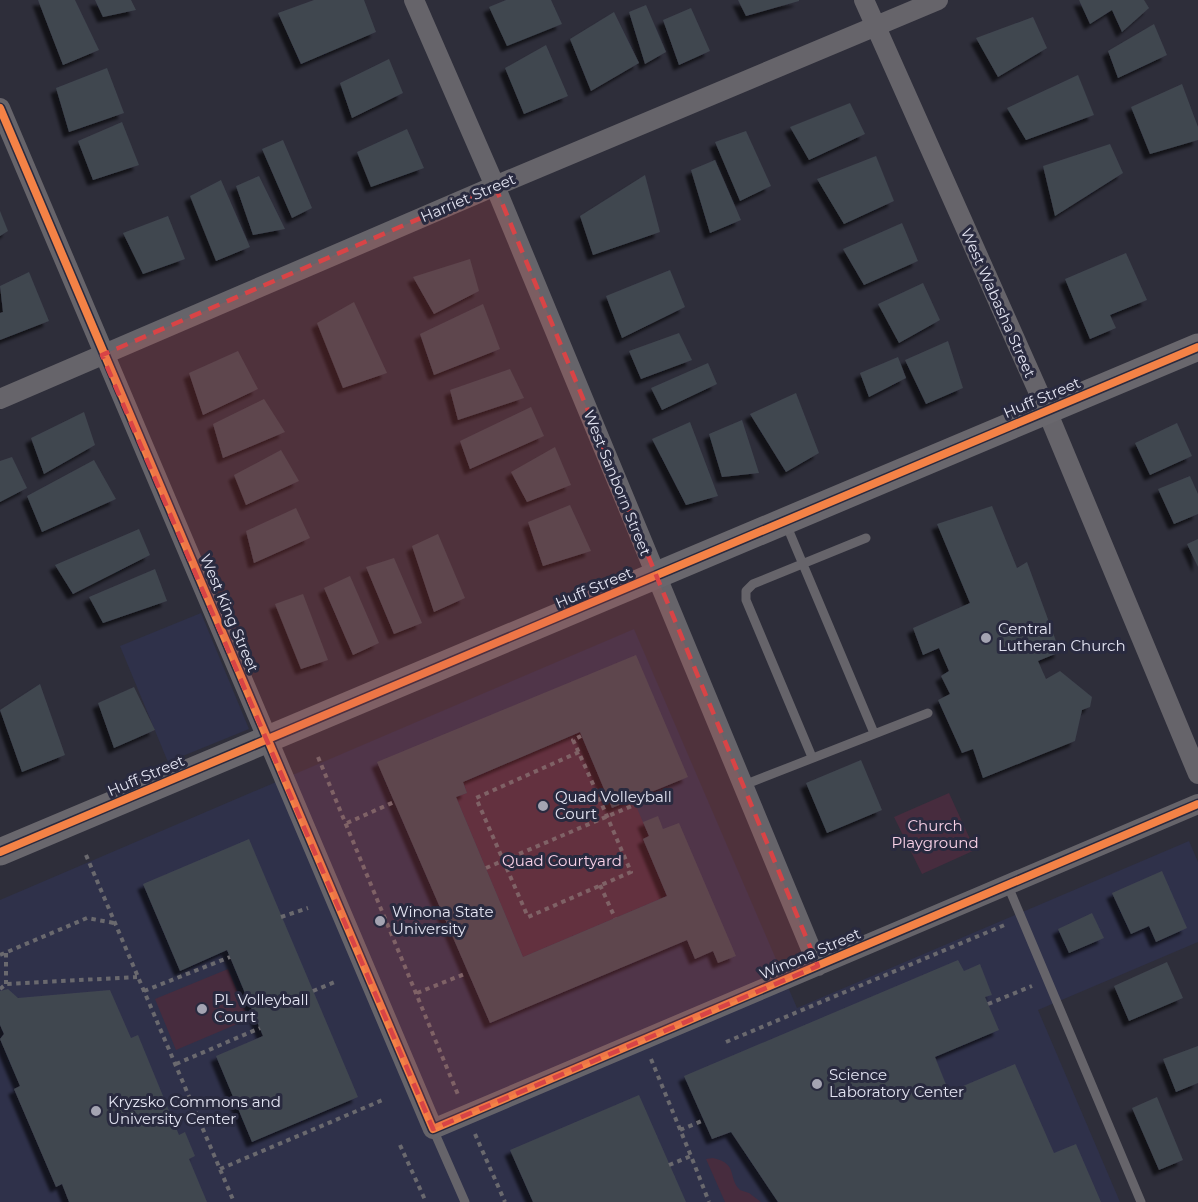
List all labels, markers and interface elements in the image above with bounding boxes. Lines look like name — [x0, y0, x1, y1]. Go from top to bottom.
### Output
street label: Harriet Street — [417, 169, 518, 226]
street label: West Wabasha Street — [957, 225, 1040, 380]
street label: Huff Street — [1000, 373, 1083, 422]
street label: West Sanborn Street — [580, 407, 655, 558]
street label: West King Street — [196, 551, 263, 675]
street label: Huff Street — [552, 563, 635, 612]
place label: Central Lutheran Church — [998, 619, 1126, 655]
marker: Central Lutheran Church — [979, 631, 993, 645]
street label: Huff Street — [104, 751, 187, 800]
place label: Quad Volleyball Court — [555, 787, 672, 823]
marker: Quad Volleyball Court — [536, 799, 550, 813]
park label: Church Playground — [891, 816, 979, 852]
park label: Quad Courtyard — [502, 851, 622, 870]
place label: Winona State University — [392, 902, 494, 938]
marker: Winona State University — [373, 914, 387, 928]
street label: Winona Street — [756, 924, 863, 983]
place label: PL Volleyball Court — [214, 990, 309, 1026]
marker: PL Volleyball Court — [195, 1002, 209, 1016]
place label: Science Laboratory Center — [829, 1065, 964, 1101]
marker: Science Laboratory Center — [810, 1077, 824, 1091]
place label: Kryzsko Commons and University Center — [108, 1092, 281, 1128]
marker: Kryzsko Commons and University Center — [89, 1104, 103, 1118]

